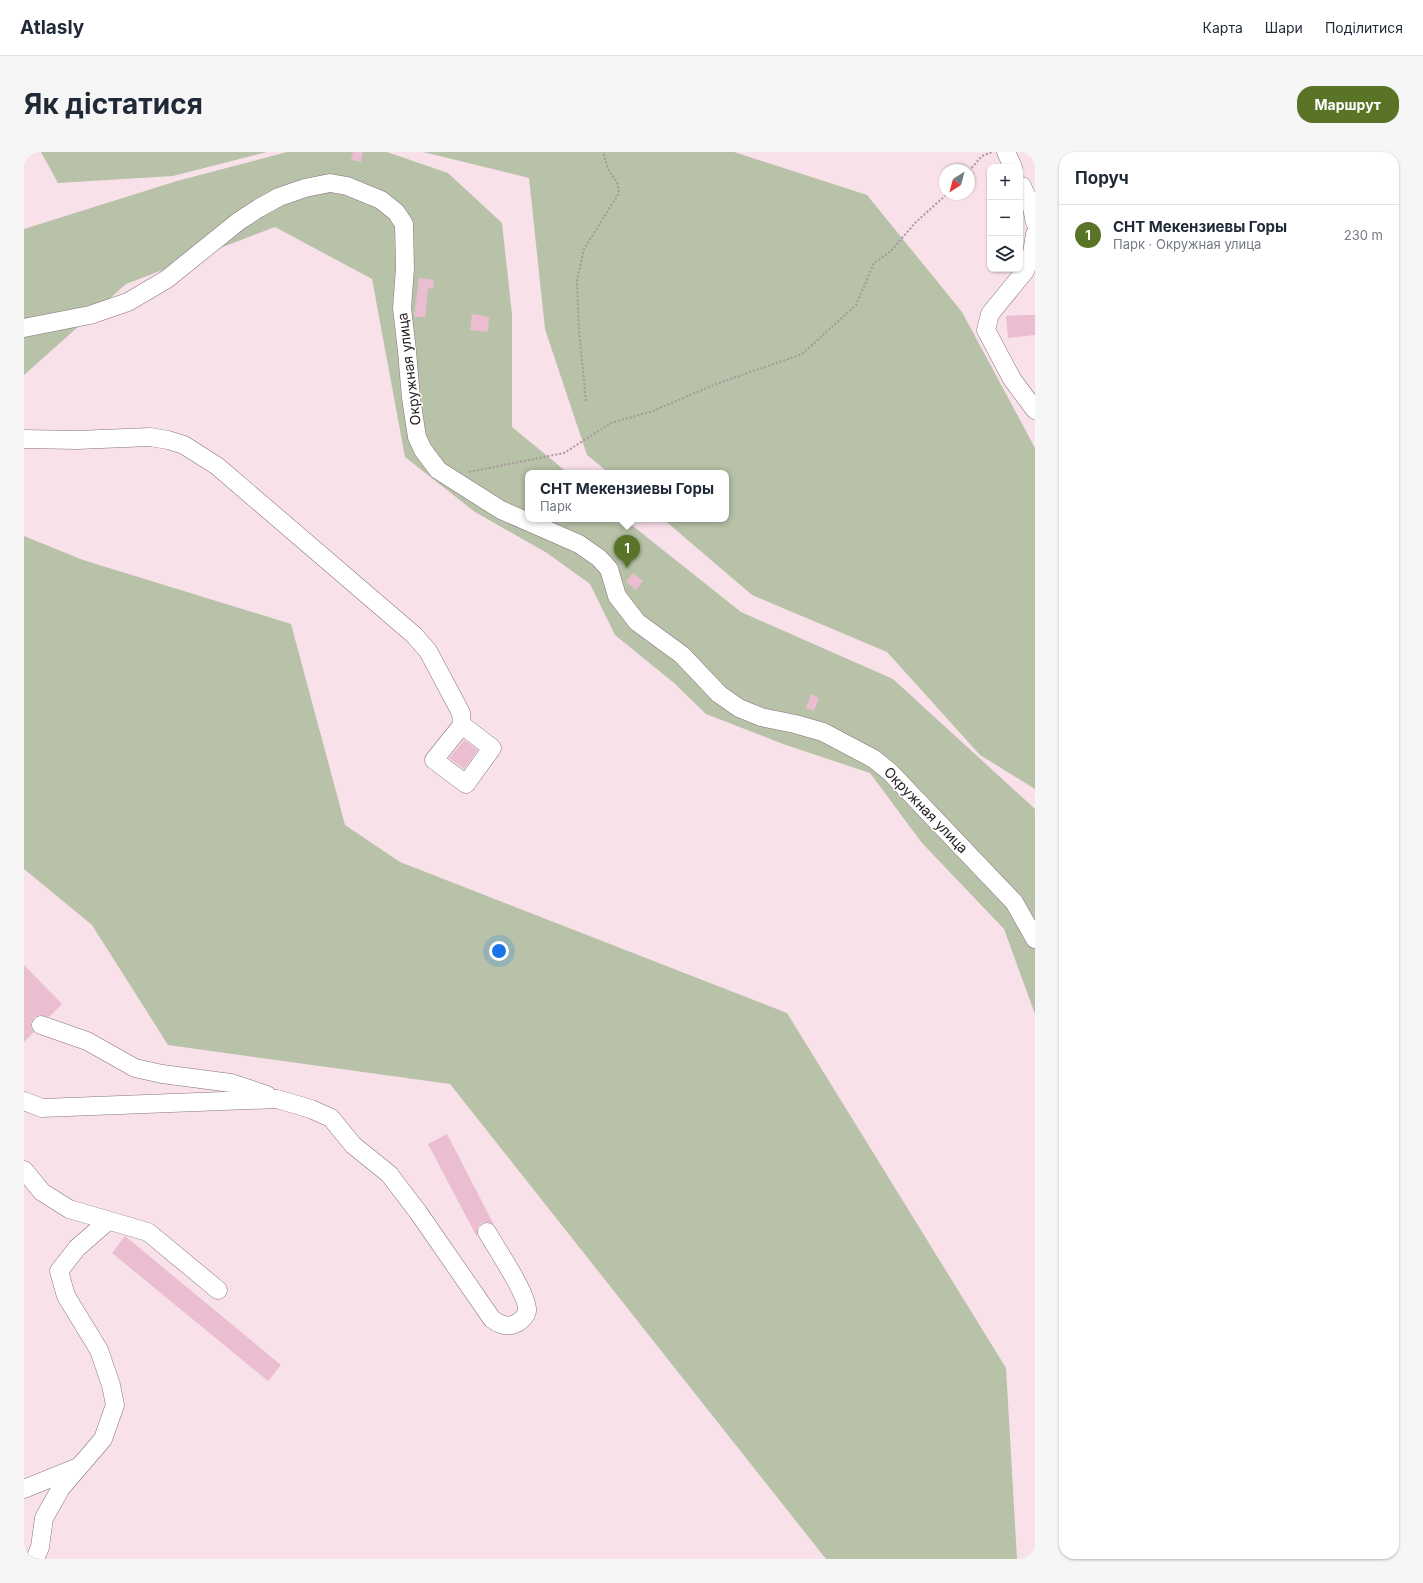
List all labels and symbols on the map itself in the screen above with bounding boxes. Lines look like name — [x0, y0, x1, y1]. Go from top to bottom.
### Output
north arrow — [939, 164, 975, 200]
street label: Окружная улица — [393, 312, 424, 426]
pin: 1 — [614, 535, 640, 568]
street label: Окружная улица — [881, 763, 972, 856]
your location — [489, 941, 509, 961]

